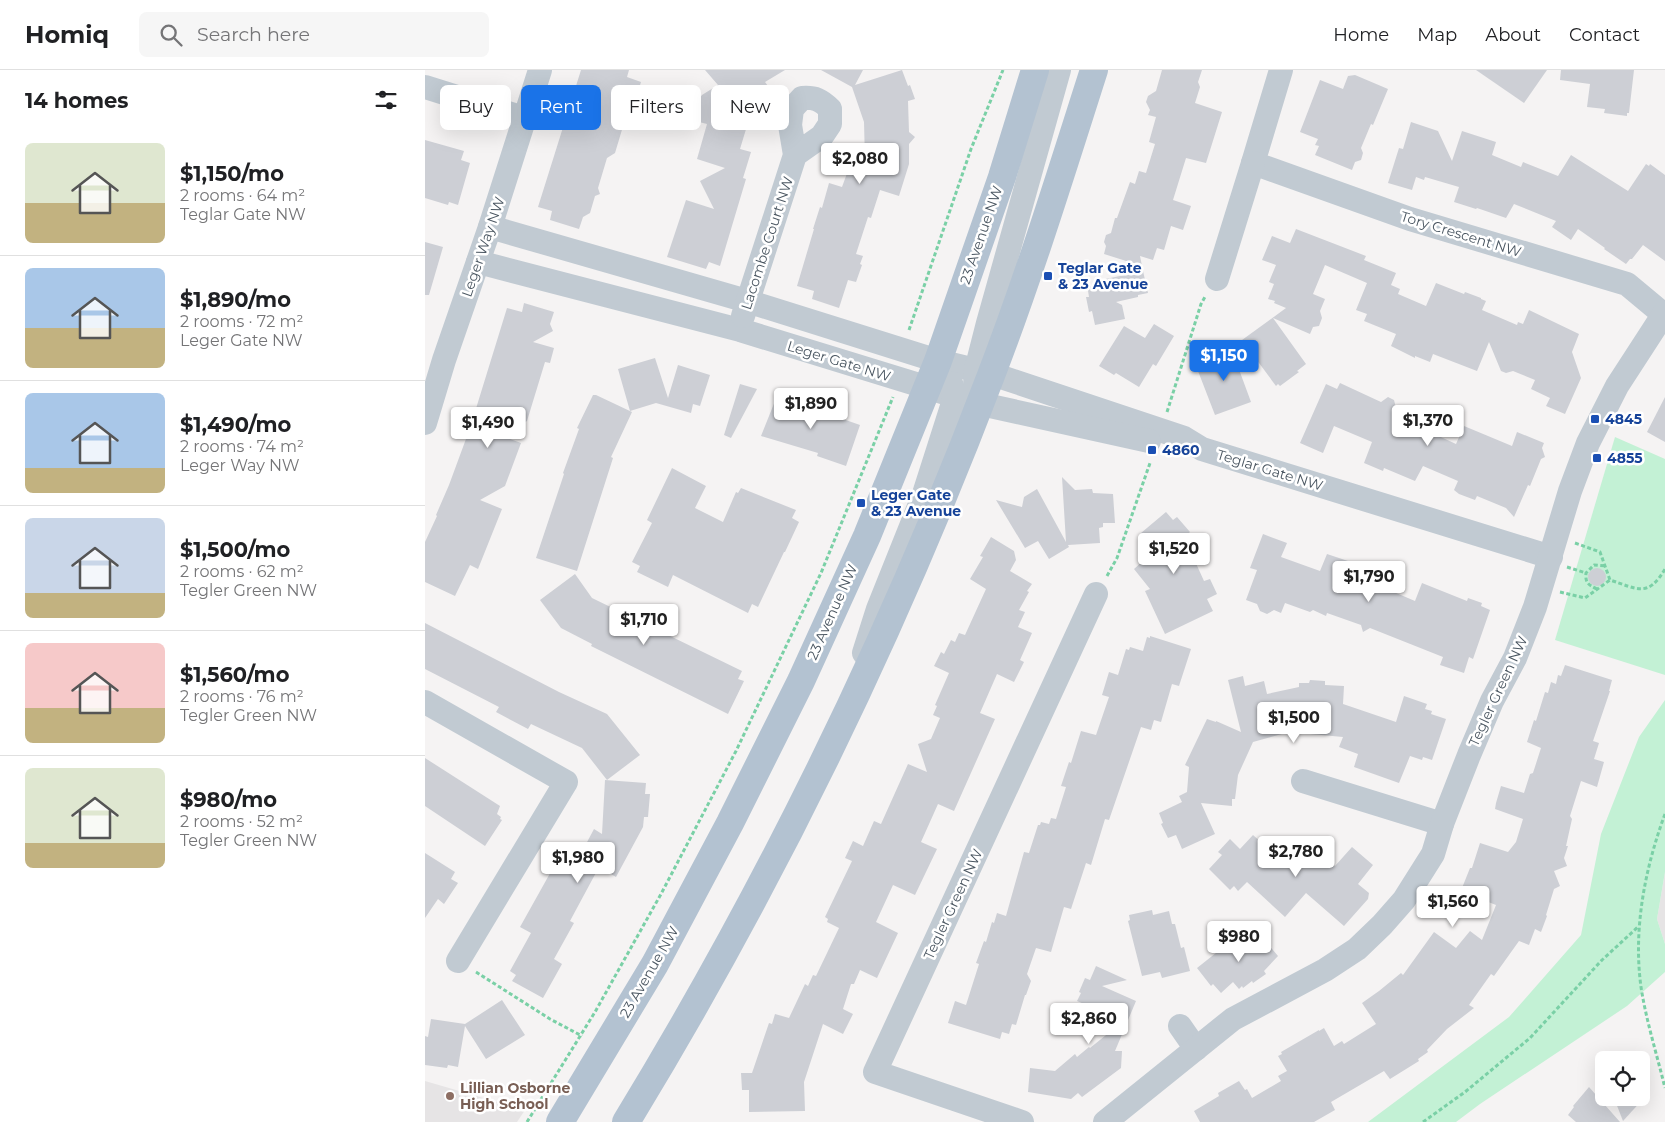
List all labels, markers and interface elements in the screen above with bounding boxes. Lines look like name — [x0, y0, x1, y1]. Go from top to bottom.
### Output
search box — [139, 12, 489, 57]
text: Homiq — [25, 20, 109, 49]
icon: search — [157, 21, 185, 49]
text: Search here — [197, 23, 310, 46]
text: Home — [1333, 24, 1389, 46]
text: Map — [1417, 24, 1457, 46]
text: About — [1485, 24, 1541, 46]
text: Contact — [1569, 24, 1640, 46]
chip: Buy — [440, 85, 511, 130]
chip: Rent — [521, 85, 601, 130]
chip: Filters — [611, 85, 701, 130]
chip: New — [711, 85, 789, 130]
icon: filters — [372, 86, 400, 114]
text: 14 homes — [25, 88, 129, 113]
pin: $2,080 — [819, 142, 901, 185]
text: $2,080 — [832, 149, 888, 168]
text: $1,150/mo — [180, 161, 284, 186]
icon: home — [65, 163, 125, 223]
street label: Lacombe Court NW — [737, 174, 797, 312]
street label: 23 Avenue NW — [956, 183, 1006, 287]
text: 2 rooms · 64 m² — [180, 186, 305, 205]
street label: Leger Way NW — [457, 194, 509, 299]
text: Teglar Gate NW — [180, 205, 306, 224]
street label: Tory Crescent NW — [1398, 207, 1524, 261]
place label: Teglar Gate & 23 Avenue — [1058, 259, 1148, 293]
marker: Teglar Gate & 23 Avenue — [1042, 270, 1054, 282]
text: $1,890/mo — [180, 287, 291, 312]
icon: home — [65, 288, 125, 348]
text: 2 rooms · 72 m² — [180, 312, 303, 331]
text: Leger Gate NW — [180, 331, 303, 350]
street label: Leger Gate NW — [785, 337, 893, 385]
pin: $1,150 — [1183, 340, 1265, 382]
text: $1,150 — [1201, 346, 1247, 365]
pin: $1,890 — [770, 388, 852, 430]
text: $1,890 — [785, 394, 837, 413]
pin: $1,370 — [1387, 404, 1469, 447]
pin: $1,490 — [447, 406, 529, 449]
place label: 4845 — [1605, 410, 1642, 428]
text: $1,370 — [1403, 411, 1453, 430]
text: $1,490/mo — [180, 412, 291, 437]
icon: home — [65, 413, 125, 473]
text: $1,490 — [462, 413, 514, 432]
marker: 4845 — [1589, 413, 1601, 425]
text: 2 rooms · 74 m² — [180, 437, 304, 456]
place label: 4860 — [1162, 441, 1199, 459]
marker: 4860 — [1146, 444, 1158, 456]
street label: Teglar Gate NW — [1215, 445, 1326, 495]
place label: 4855 — [1607, 449, 1643, 467]
marker: 4855 — [1591, 452, 1603, 464]
text: Leger Way NW — [180, 456, 300, 475]
place label: Leger Gate & 23 Avenue — [871, 486, 961, 520]
marker: Leger Gate & 23 Avenue — [855, 497, 867, 509]
pin: $1,520 — [1133, 532, 1215, 575]
text: $1,500/mo — [180, 537, 290, 562]
icon: home — [65, 538, 125, 598]
text: $1,520 — [1149, 539, 1199, 558]
pin: $1,790 — [1328, 560, 1410, 603]
street label: 23 Avenue NW — [803, 561, 861, 663]
text: 2 rooms · 62 m² — [180, 562, 304, 581]
text: $1,790 — [1343, 567, 1395, 586]
text: Tegler Green NW — [180, 581, 317, 600]
pin: $1,710 — [603, 604, 685, 646]
text: $1,710 — [620, 610, 668, 629]
street label: Tegler Green NW — [1465, 632, 1532, 749]
text: $1,560/mo — [180, 662, 289, 687]
icon: home — [65, 663, 125, 723]
text: 2 rooms · 76 m² — [180, 687, 304, 706]
pin: $1,500 — [1253, 702, 1335, 744]
text: Tegler Green NW — [180, 706, 317, 725]
text: $1,500 — [1268, 708, 1320, 727]
text: $980/mo — [180, 787, 277, 812]
icon: home — [65, 788, 125, 848]
text: 2 rooms · 52 m² — [180, 812, 303, 831]
text: Tegler Green NW — [180, 831, 317, 850]
pin: $2,780 — [1255, 836, 1337, 878]
pin: $1,980 — [537, 842, 619, 884]
text: $2,780 — [1269, 842, 1323, 861]
street label: Tegler Green NW — [920, 845, 987, 962]
text: $1,980 — [552, 848, 604, 867]
pin: $1,560 — [1412, 886, 1494, 928]
text: $1,560 — [1427, 892, 1479, 911]
pin: $980 — [1209, 920, 1269, 963]
street label: 23 Avenue NW — [616, 923, 683, 1021]
text: $980 — [1218, 927, 1260, 946]
pin: $2,860 — [1048, 1002, 1130, 1045]
text: $2,860 — [1061, 1009, 1117, 1028]
map controls — [1595, 1051, 1650, 1106]
button: locate — [1595, 1051, 1650, 1106]
place label: Lillian Osborne High School — [460, 1079, 570, 1113]
marker: Lillian Osborne High School — [444, 1090, 456, 1102]

